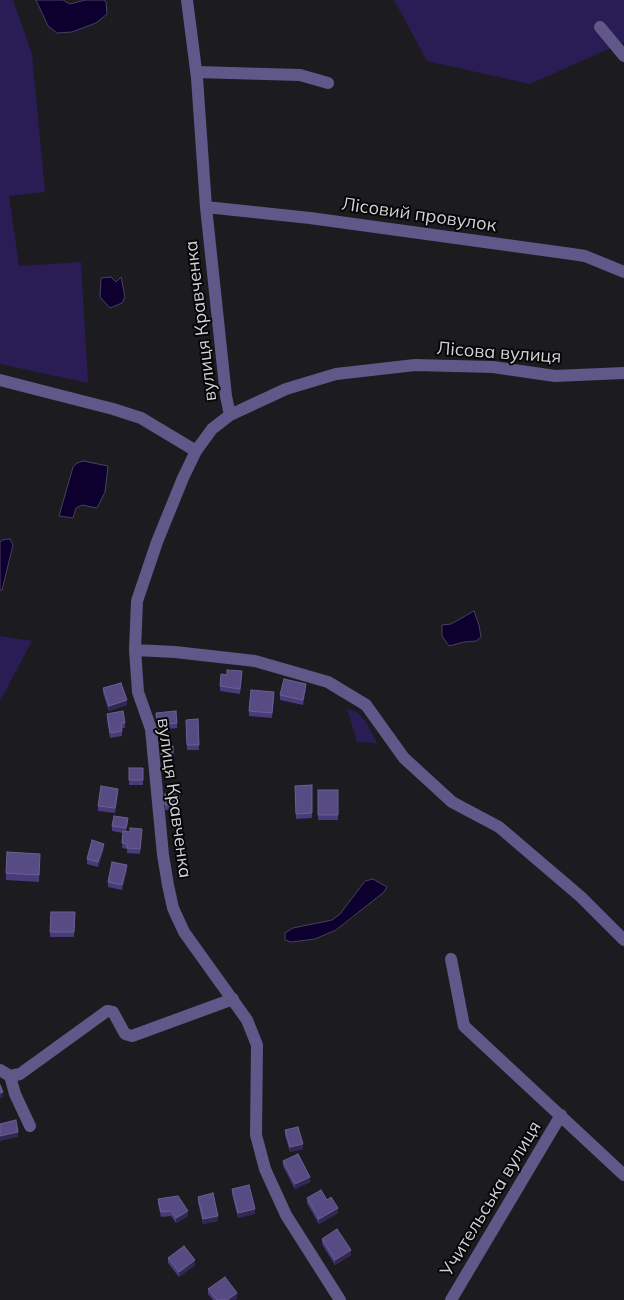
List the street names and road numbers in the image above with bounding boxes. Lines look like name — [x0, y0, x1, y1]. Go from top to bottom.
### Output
street label: Лісовий провулок — [340, 193, 498, 237]
street label: вулиця Кравченка — [180, 240, 222, 402]
street label: Лісова вулиця — [436, 338, 562, 368]
street label: вулиця Кравченка — [152, 717, 196, 879]
street label: Учительська вулиця — [436, 1118, 546, 1280]

